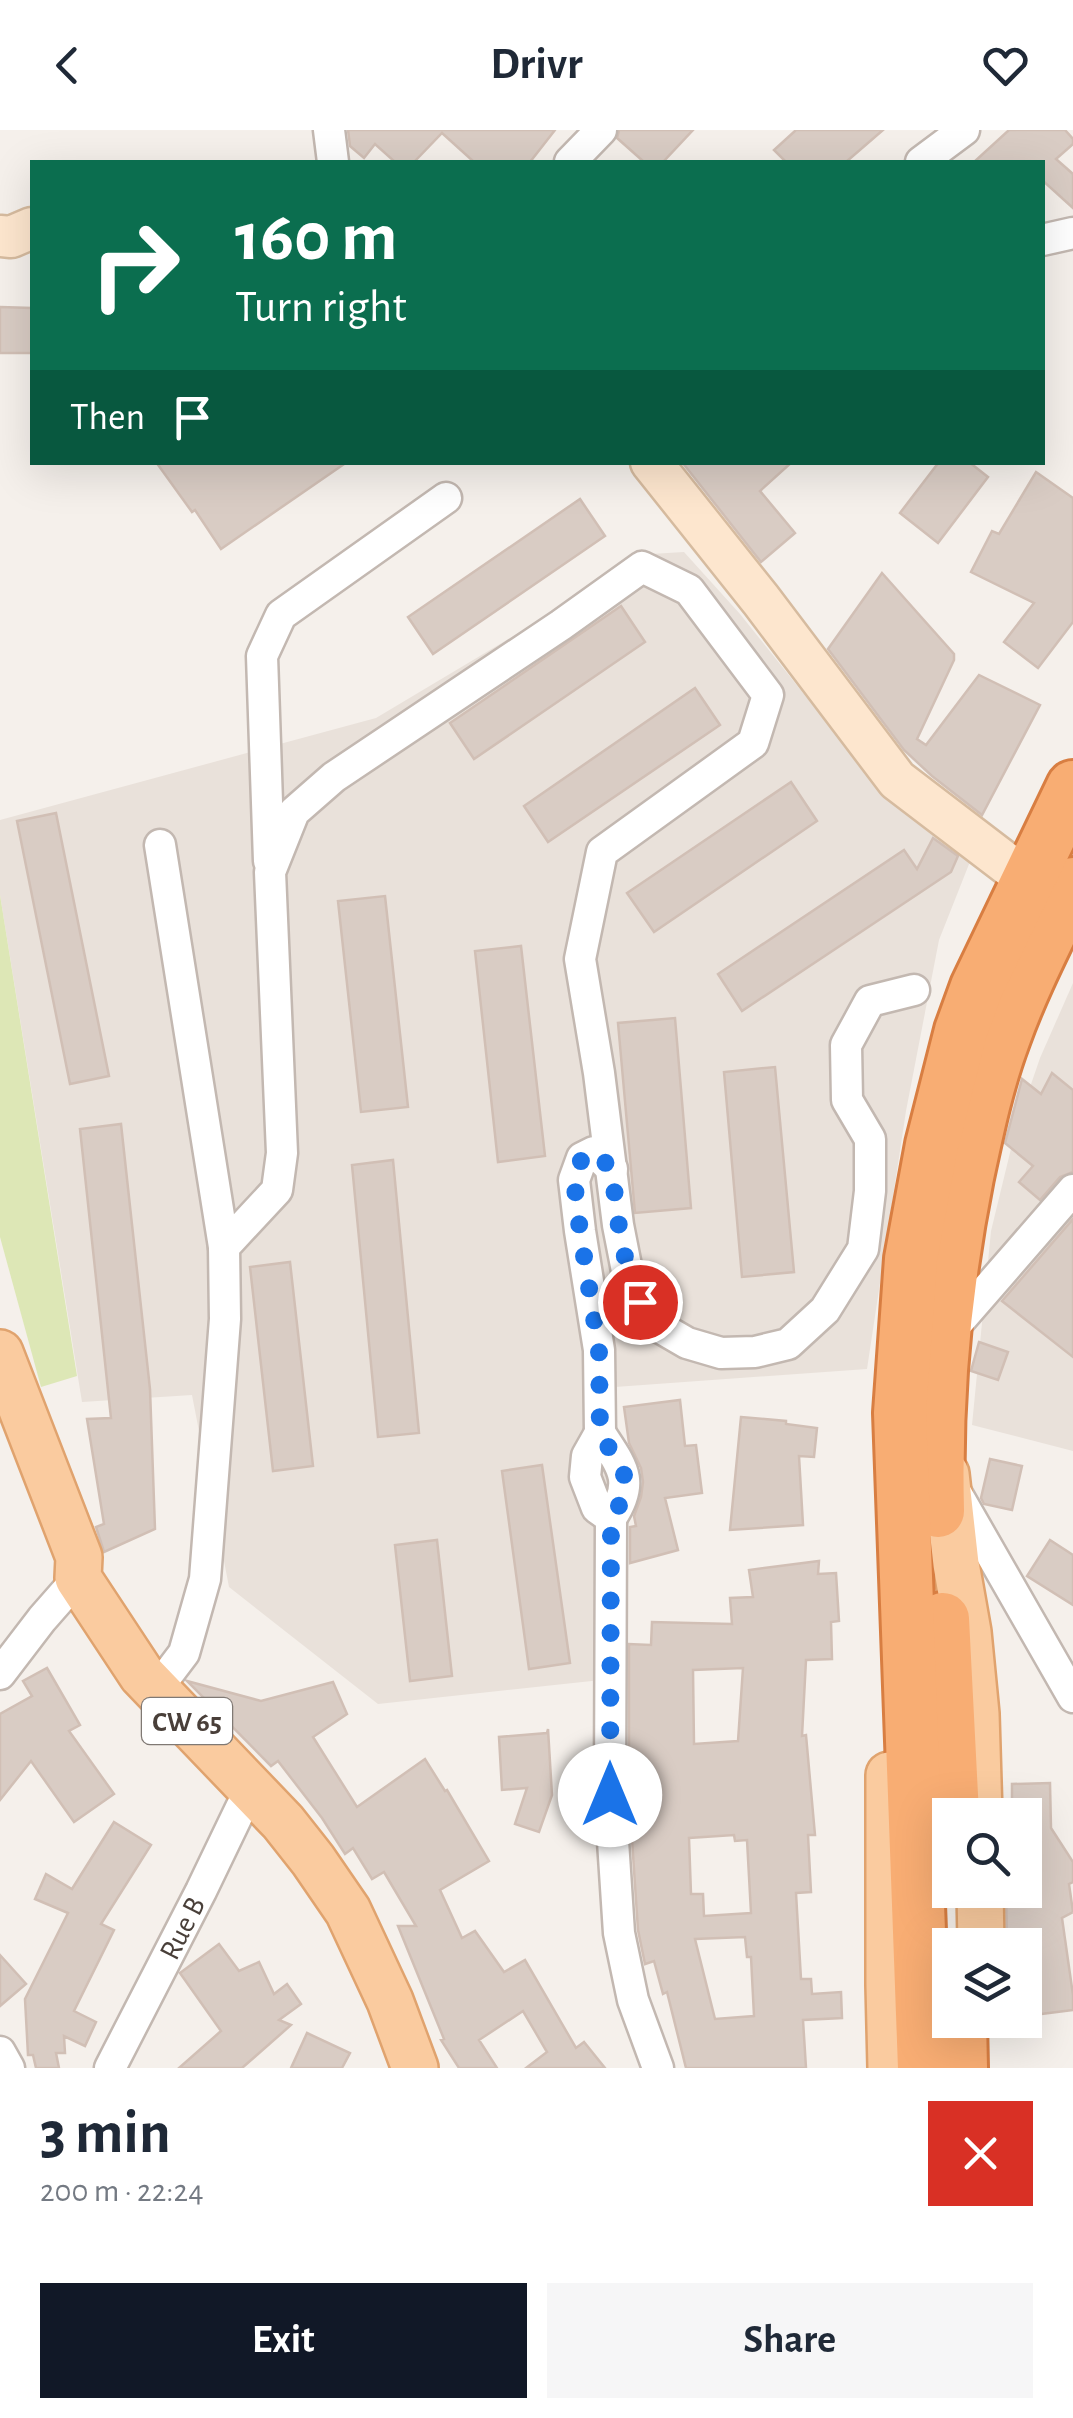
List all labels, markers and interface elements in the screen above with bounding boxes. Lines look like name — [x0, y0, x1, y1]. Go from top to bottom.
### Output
icon: back — [40, 38, 95, 93]
icon: heart — [978, 38, 1033, 93]
text: Drivr — [490, 42, 583, 87]
icon: right — [70, 200, 200, 330]
text: 160 m — [235, 203, 398, 273]
text: Turn right — [235, 285, 407, 330]
icon: arrive — [165, 390, 220, 445]
text: Then — [70, 399, 145, 437]
pin — [598, 1260, 683, 1345]
icon: arrive — [613, 1275, 668, 1330]
road number: CW 65 — [142, 1698, 232, 1744]
position arrow — [558, 1743, 662, 1847]
map controls — [932, 1798, 1042, 2038]
button: search — [932, 1798, 1042, 1908]
street label: Rue B — [154, 1892, 211, 1965]
button: layers — [932, 1928, 1042, 2038]
button: close — [928, 2101, 1033, 2206]
text: 3 min — [40, 2104, 171, 2164]
text: 200 m · 22:24 — [40, 2175, 204, 2207]
button: Exit — [40, 2283, 527, 2398]
button: Share — [547, 2283, 1033, 2398]

